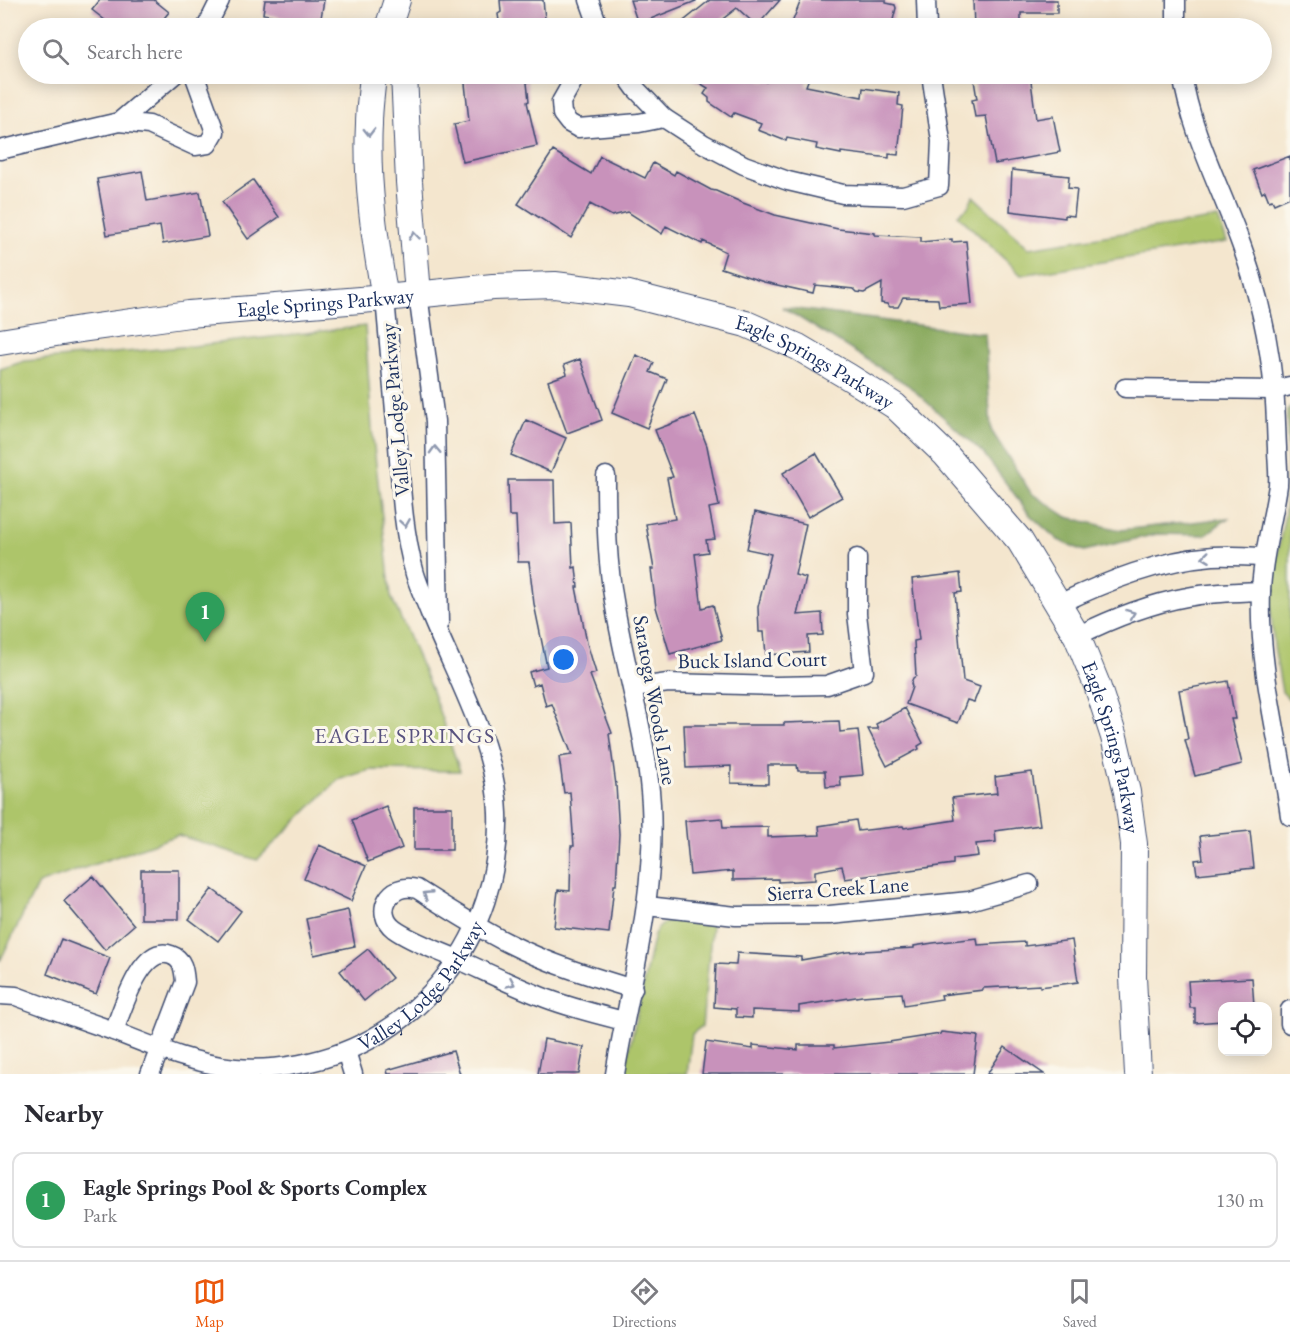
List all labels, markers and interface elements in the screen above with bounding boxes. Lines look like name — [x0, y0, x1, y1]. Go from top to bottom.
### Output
search box — [18, 18, 1272, 84]
icon: search — [39, 35, 72, 68]
text: Search here — [87, 37, 182, 66]
one-way arrow — [363, 127, 375, 136]
one-way arrow — [408, 231, 421, 240]
street label: Eagle Springs Parkway — [236, 281, 416, 323]
street label: Eagle Springs Parkway — [733, 308, 900, 416]
street label: Valley Lodge Parkway — [373, 321, 416, 498]
one-way arrow — [429, 445, 442, 454]
one-way arrow — [398, 518, 411, 528]
one-way arrow — [1201, 551, 1210, 563]
pin: 1 — [186, 592, 224, 642]
one-way arrow — [1125, 608, 1136, 621]
street label: Saratoga Woods Lane — [627, 613, 684, 787]
your location — [549, 645, 578, 674]
street label: Buck Island Court — [677, 645, 827, 674]
street label: Eagle Springs Parkway — [1076, 657, 1147, 836]
district label: EAGLE SPRINGS — [314, 721, 496, 750]
street label: Sierra Creek Lane — [766, 870, 910, 907]
one-way arrow — [423, 892, 434, 903]
street label: Valley Lodge Parkway — [353, 915, 490, 1057]
one-way arrow — [505, 976, 516, 988]
map controls — [1218, 1002, 1272, 1056]
button: locate — [1218, 1002, 1272, 1056]
text: Nearby — [24, 1096, 104, 1130]
text: Eagle Springs Pool & Sports Complex — [83, 1173, 427, 1202]
text: 1 — [40, 1187, 51, 1213]
text: 130 m — [1216, 1187, 1264, 1213]
text: Park — [83, 1202, 117, 1228]
tab: Map — [193, 1275, 226, 1332]
tab: Directions — [612, 1275, 677, 1332]
tab: Saved — [1063, 1275, 1097, 1332]

